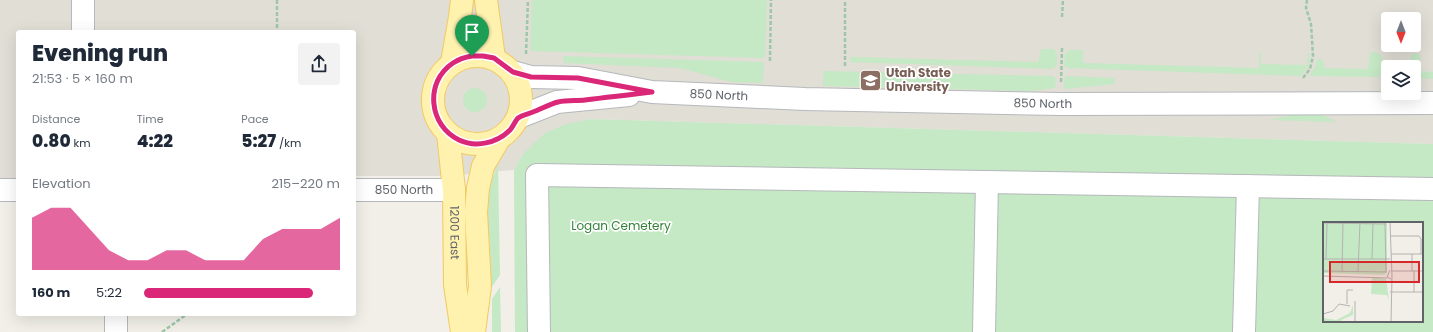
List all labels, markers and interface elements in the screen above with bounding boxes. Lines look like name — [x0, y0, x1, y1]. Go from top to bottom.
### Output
north arrow — [1381, 12, 1421, 52]
map controls — [1381, 12, 1421, 100]
pin — [455, 15, 489, 56]
icon: arrive — [461, 21, 483, 43]
text: Evening run — [32, 38, 168, 69]
button: share — [298, 43, 340, 85]
button: layers — [1381, 60, 1421, 100]
place label: Utah State University — [886, 64, 951, 95]
school or university icon: Utah State University — [858, 67, 884, 93]
text: 21:53 · 5 × 160 m — [32, 69, 133, 88]
street label: 850 North — [689, 85, 749, 104]
street label: 850 North — [1013, 94, 1072, 112]
text: Distance — [32, 111, 80, 127]
text: Time — [137, 111, 163, 127]
text: Pace — [241, 111, 269, 127]
text: 0.80 — [32, 129, 71, 153]
text: 4:22 — [137, 129, 173, 153]
text: 5:27 — [241, 129, 276, 153]
text: km — [71, 135, 91, 151]
text: /km — [276, 135, 301, 151]
text: Elevation — [32, 174, 91, 193]
text: 215–220 m — [271, 174, 340, 193]
street label: 850 North — [375, 181, 433, 198]
street label: 1200 East — [446, 206, 464, 260]
park label: Logan Cemetery — [571, 217, 671, 234]
inset map — [1323, 222, 1423, 322]
text: 160 m — [32, 283, 70, 302]
text: 5:22 — [96, 283, 122, 302]

